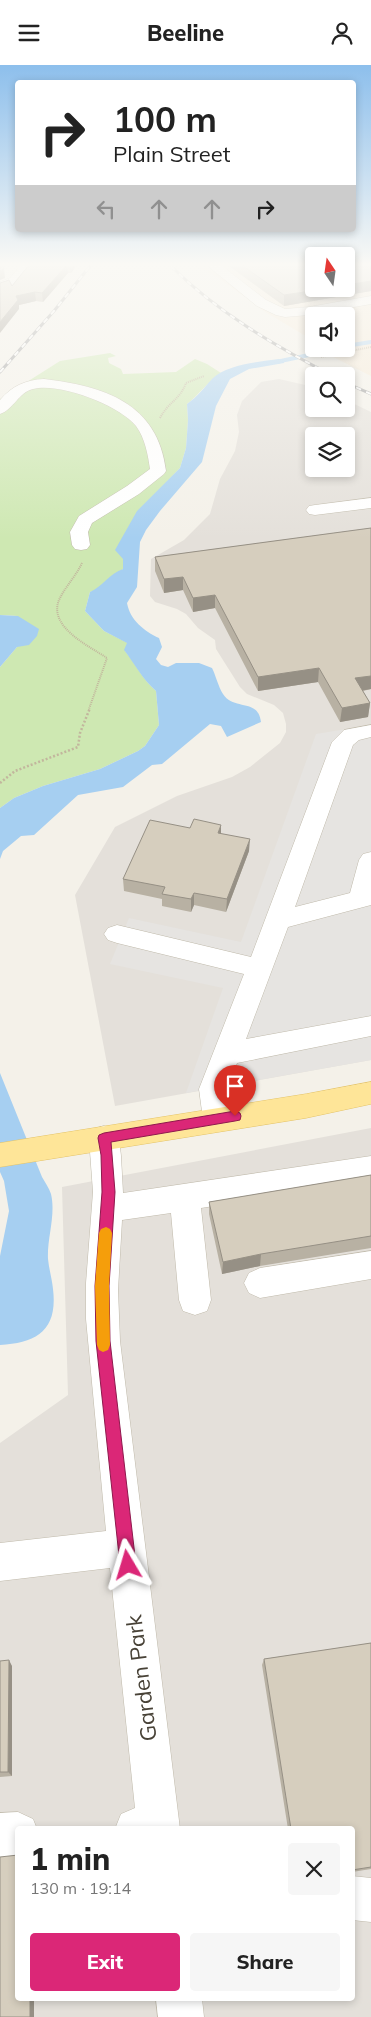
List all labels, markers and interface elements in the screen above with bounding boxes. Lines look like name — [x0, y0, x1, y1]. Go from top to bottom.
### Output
icon: menu — [15, 19, 43, 47]
text: Beeline — [147, 19, 224, 47]
icon: person — [328, 19, 356, 47]
text: 100 m — [113, 97, 217, 141]
icon: right — [30, 100, 95, 165]
text: Plain Street — [113, 140, 230, 168]
icon: left — [92, 195, 120, 223]
icon: ahead — [145, 195, 173, 223]
icon: ahead — [198, 195, 226, 223]
icon: right — [251, 195, 279, 223]
north arrow — [305, 247, 355, 297]
map controls — [305, 247, 355, 477]
button: sound — [305, 307, 355, 357]
button: search — [305, 367, 355, 417]
button: layers — [305, 427, 355, 477]
pin — [214, 1065, 256, 1116]
icon: arrive — [221, 1072, 249, 1100]
position arrow — [101, 1538, 153, 1590]
street label: Garden Park — [119, 1612, 163, 1743]
text: 1 min — [30, 1840, 110, 1878]
button: close — [288, 1843, 340, 1895]
text: 130 m · 19:14 — [30, 1878, 131, 1898]
button: Exit — [30, 1933, 180, 1991]
button: Share — [190, 1933, 340, 1991]

